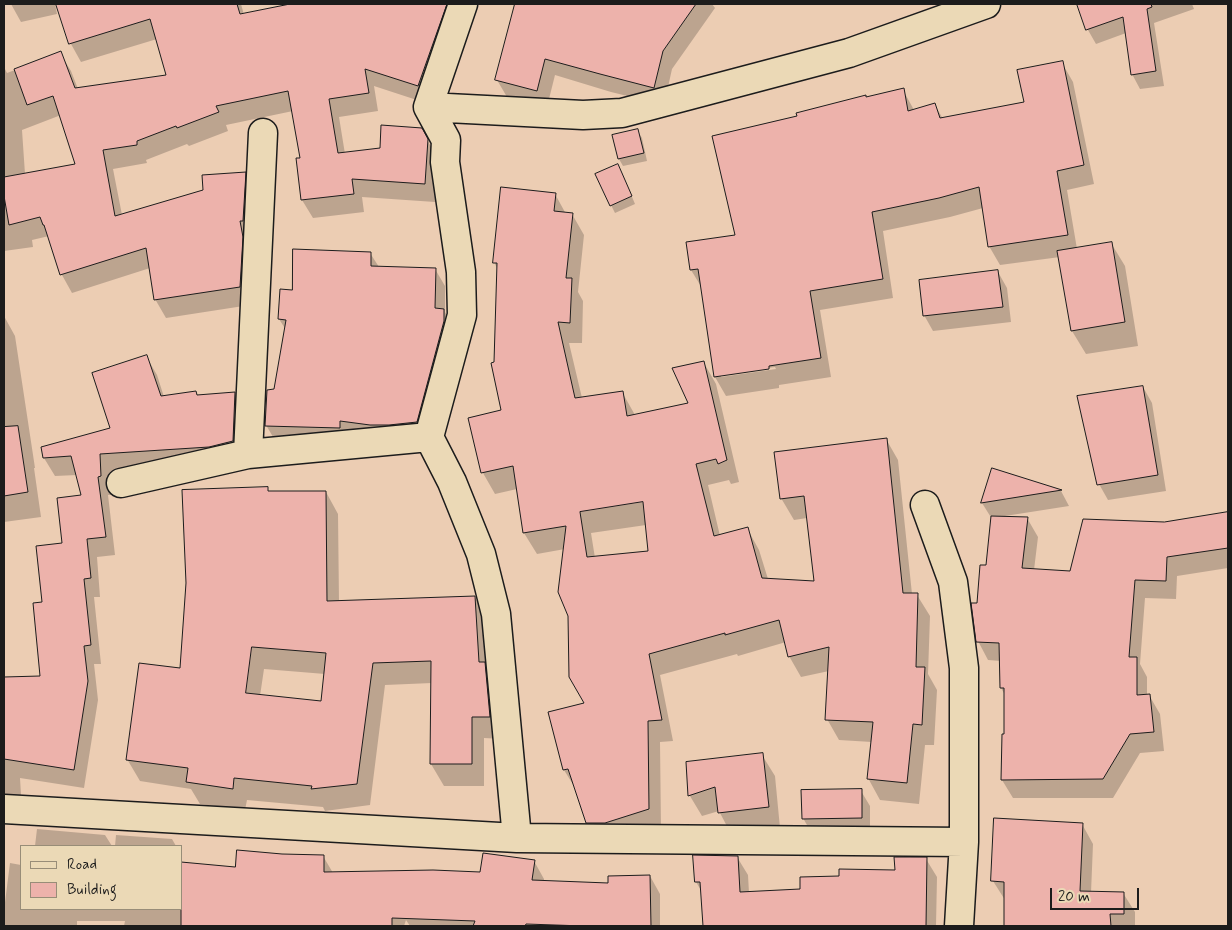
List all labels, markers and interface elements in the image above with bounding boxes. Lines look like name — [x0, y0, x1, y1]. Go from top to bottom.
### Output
legend — [20, 845, 182, 910]
text: Road — [67, 855, 97, 875]
scale bar — [1052, 878, 1141, 910]
text: Building — [67, 880, 117, 900]
text: 20 m — [1058, 887, 1090, 907]

